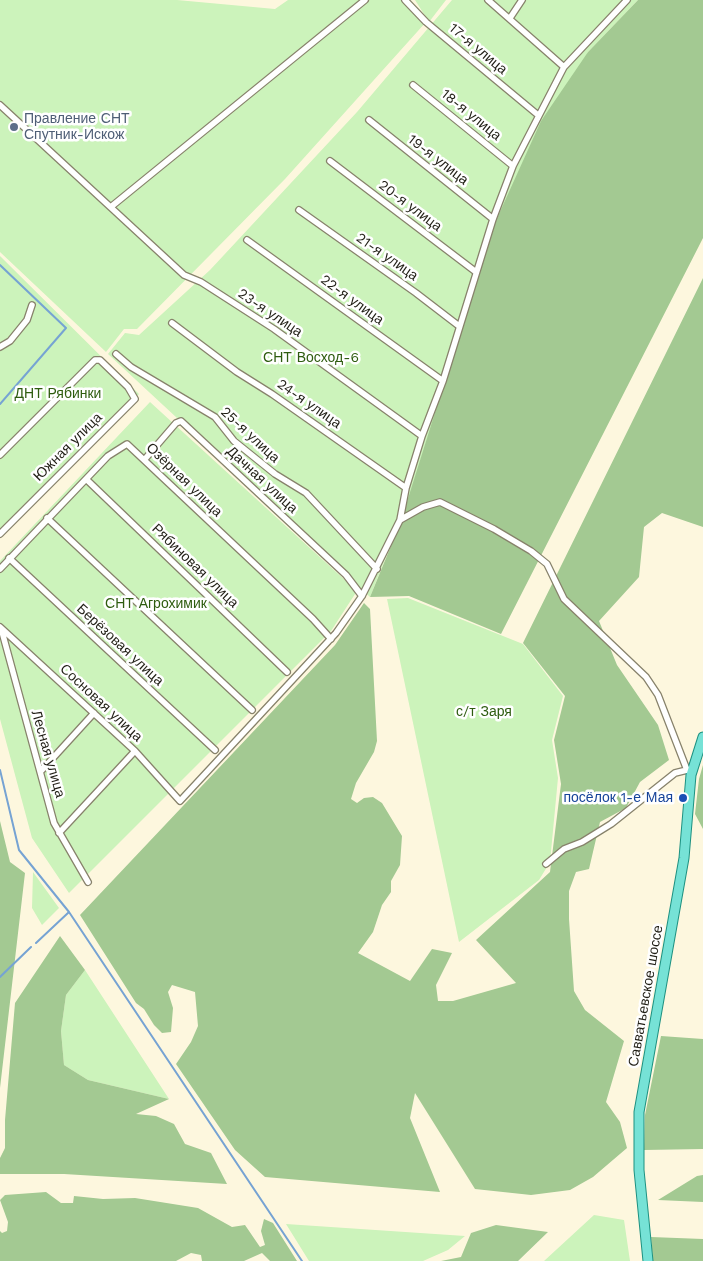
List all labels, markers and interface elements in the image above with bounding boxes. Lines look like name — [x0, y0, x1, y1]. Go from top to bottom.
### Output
street label: 17-я улица — [446, 20, 510, 78]
street label: 18-я улица — [438, 86, 504, 144]
place label: Правление СНТ Спутник-Искож — [24, 111, 130, 144]
marker: Правление СНТ Спутник-Искож — [8, 121, 20, 133]
street label: 19-я улица — [404, 131, 472, 189]
street label: 20-я улица — [375, 177, 445, 235]
street label: 21-я улица — [353, 230, 421, 284]
street label: 22-я улица — [317, 271, 387, 329]
street label: 23-я улица — [235, 285, 305, 341]
park label: СНТ Восход-6 — [263, 350, 359, 366]
street label: 24-я улица — [274, 376, 344, 432]
park label: ДНТ Рябинки — [15, 386, 101, 402]
street label: 25-я улица — [217, 404, 283, 466]
street label: Южная улица — [30, 409, 106, 485]
street label: Озёрная улица — [142, 439, 226, 521]
street label: Дачная улица — [223, 443, 301, 517]
street label: Рябиновая улица — [148, 520, 242, 612]
park label: СНТ Агрохимик — [105, 596, 207, 612]
street label: Берёзовая улица — [73, 600, 167, 690]
street label: Сосновая улица — [56, 661, 146, 745]
park label: с/т Заря — [456, 704, 512, 720]
street label: Лесная улица — [27, 708, 69, 800]
place label: посёлок 1-е Мая — [563, 790, 673, 806]
marker: посёлок 1-е Мая — [677, 792, 689, 804]
street label: Савватьевское шоссе — [625, 924, 667, 1068]

